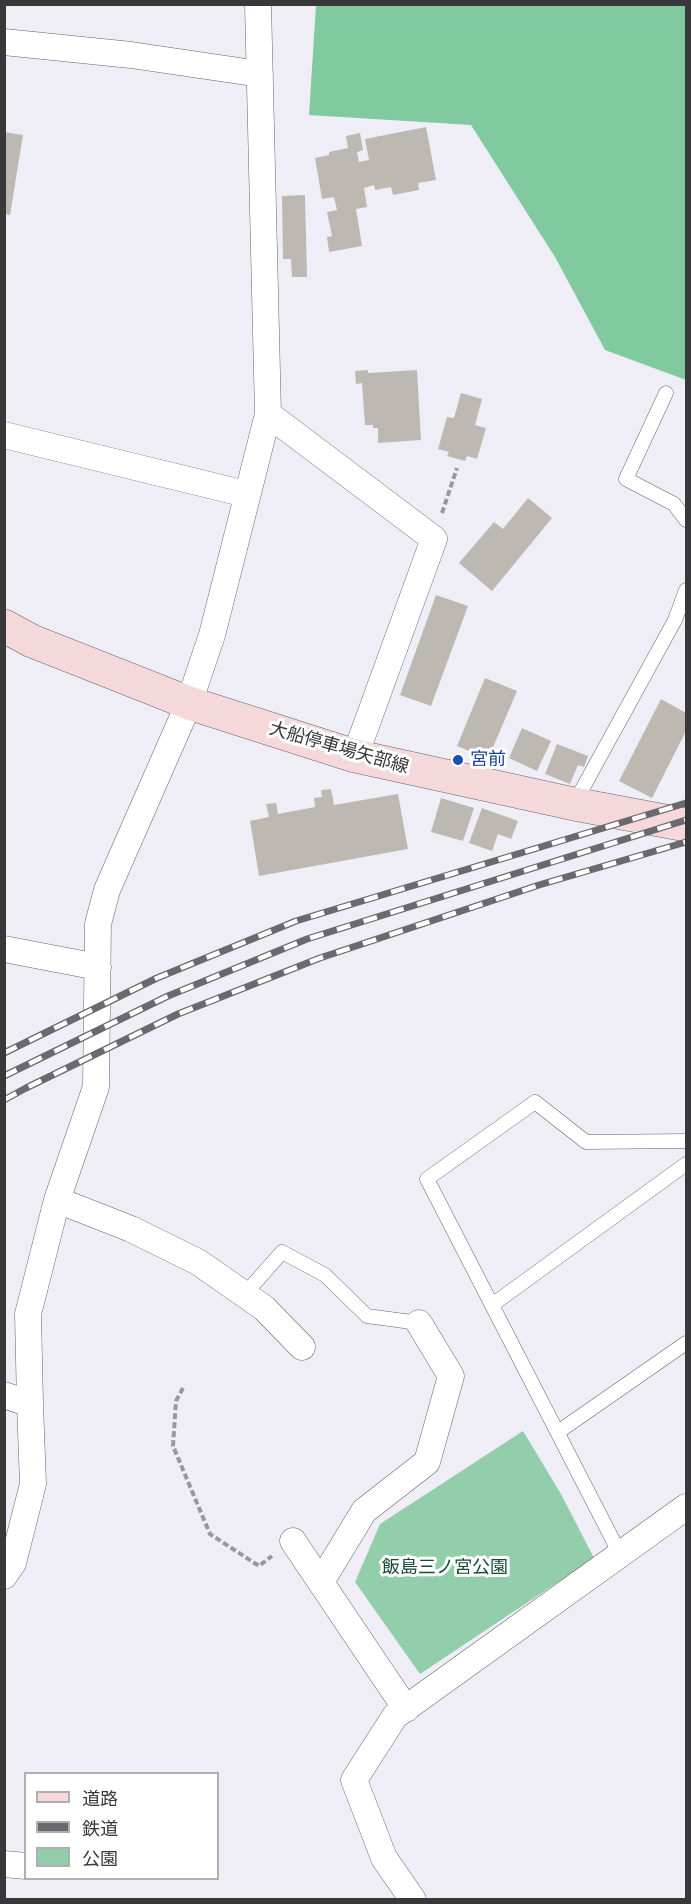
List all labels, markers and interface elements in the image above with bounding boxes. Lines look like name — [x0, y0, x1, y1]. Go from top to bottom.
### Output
street label: 大船停車場矢部線 — [267, 718, 411, 778]
place label: 宮前 — [470, 749, 506, 771]
marker: 宮前 — [451, 753, 465, 767]
park label: 飯島三ノ宮公園 — [382, 1557, 508, 1579]
legend — [24, 1772, 219, 1880]
text: 道路 — [82, 1788, 118, 1810]
text: 鉄道 — [82, 1818, 118, 1840]
text: 公園 — [82, 1848, 118, 1870]

